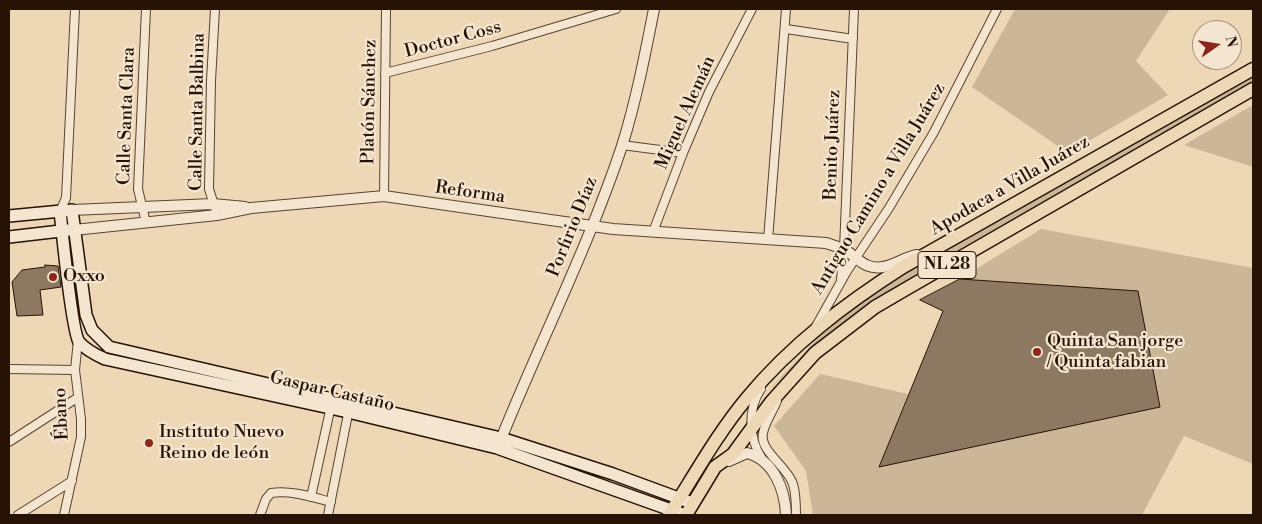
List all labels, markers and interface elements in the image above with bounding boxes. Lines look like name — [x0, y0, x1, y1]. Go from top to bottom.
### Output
street label: Doctor Coss — [402, 17, 504, 63]
north arrow — [1192, 20, 1242, 70]
street label: Calle Santa Balbina — [186, 33, 210, 191]
text: N — [1221, 34, 1241, 49]
street label: Platón Sánchez — [358, 39, 382, 165]
street label: Calle Santa Clara — [114, 47, 140, 185]
street label: Miguel Alemán — [651, 53, 721, 173]
street label: Antiguo Camino a Villa Juárez — [807, 79, 951, 299]
street label: Benito Juárez — [820, 89, 846, 201]
street label: Apodaca a Villa Juárez — [926, 131, 1094, 241]
street label: Porfirio Díaz — [543, 174, 603, 280]
street label: Reforma — [434, 177, 506, 209]
road number: NL 28 — [918, 252, 976, 278]
place label: Oxxo — [63, 266, 105, 288]
marker: Oxxo — [47, 271, 59, 283]
place label: Quinta San jorge / Quinta fabian — [1047, 331, 1183, 374]
marker: Quinta San jorge / Quinta fabian — [1031, 346, 1043, 358]
street label: Gaspar Castaño — [268, 367, 396, 417]
street label: Ébano — [50, 387, 74, 441]
place label: Instituto Nuevo Reino de león — [159, 422, 284, 464]
marker: Instituto Nuevo Reino de león — [143, 437, 155, 449]

